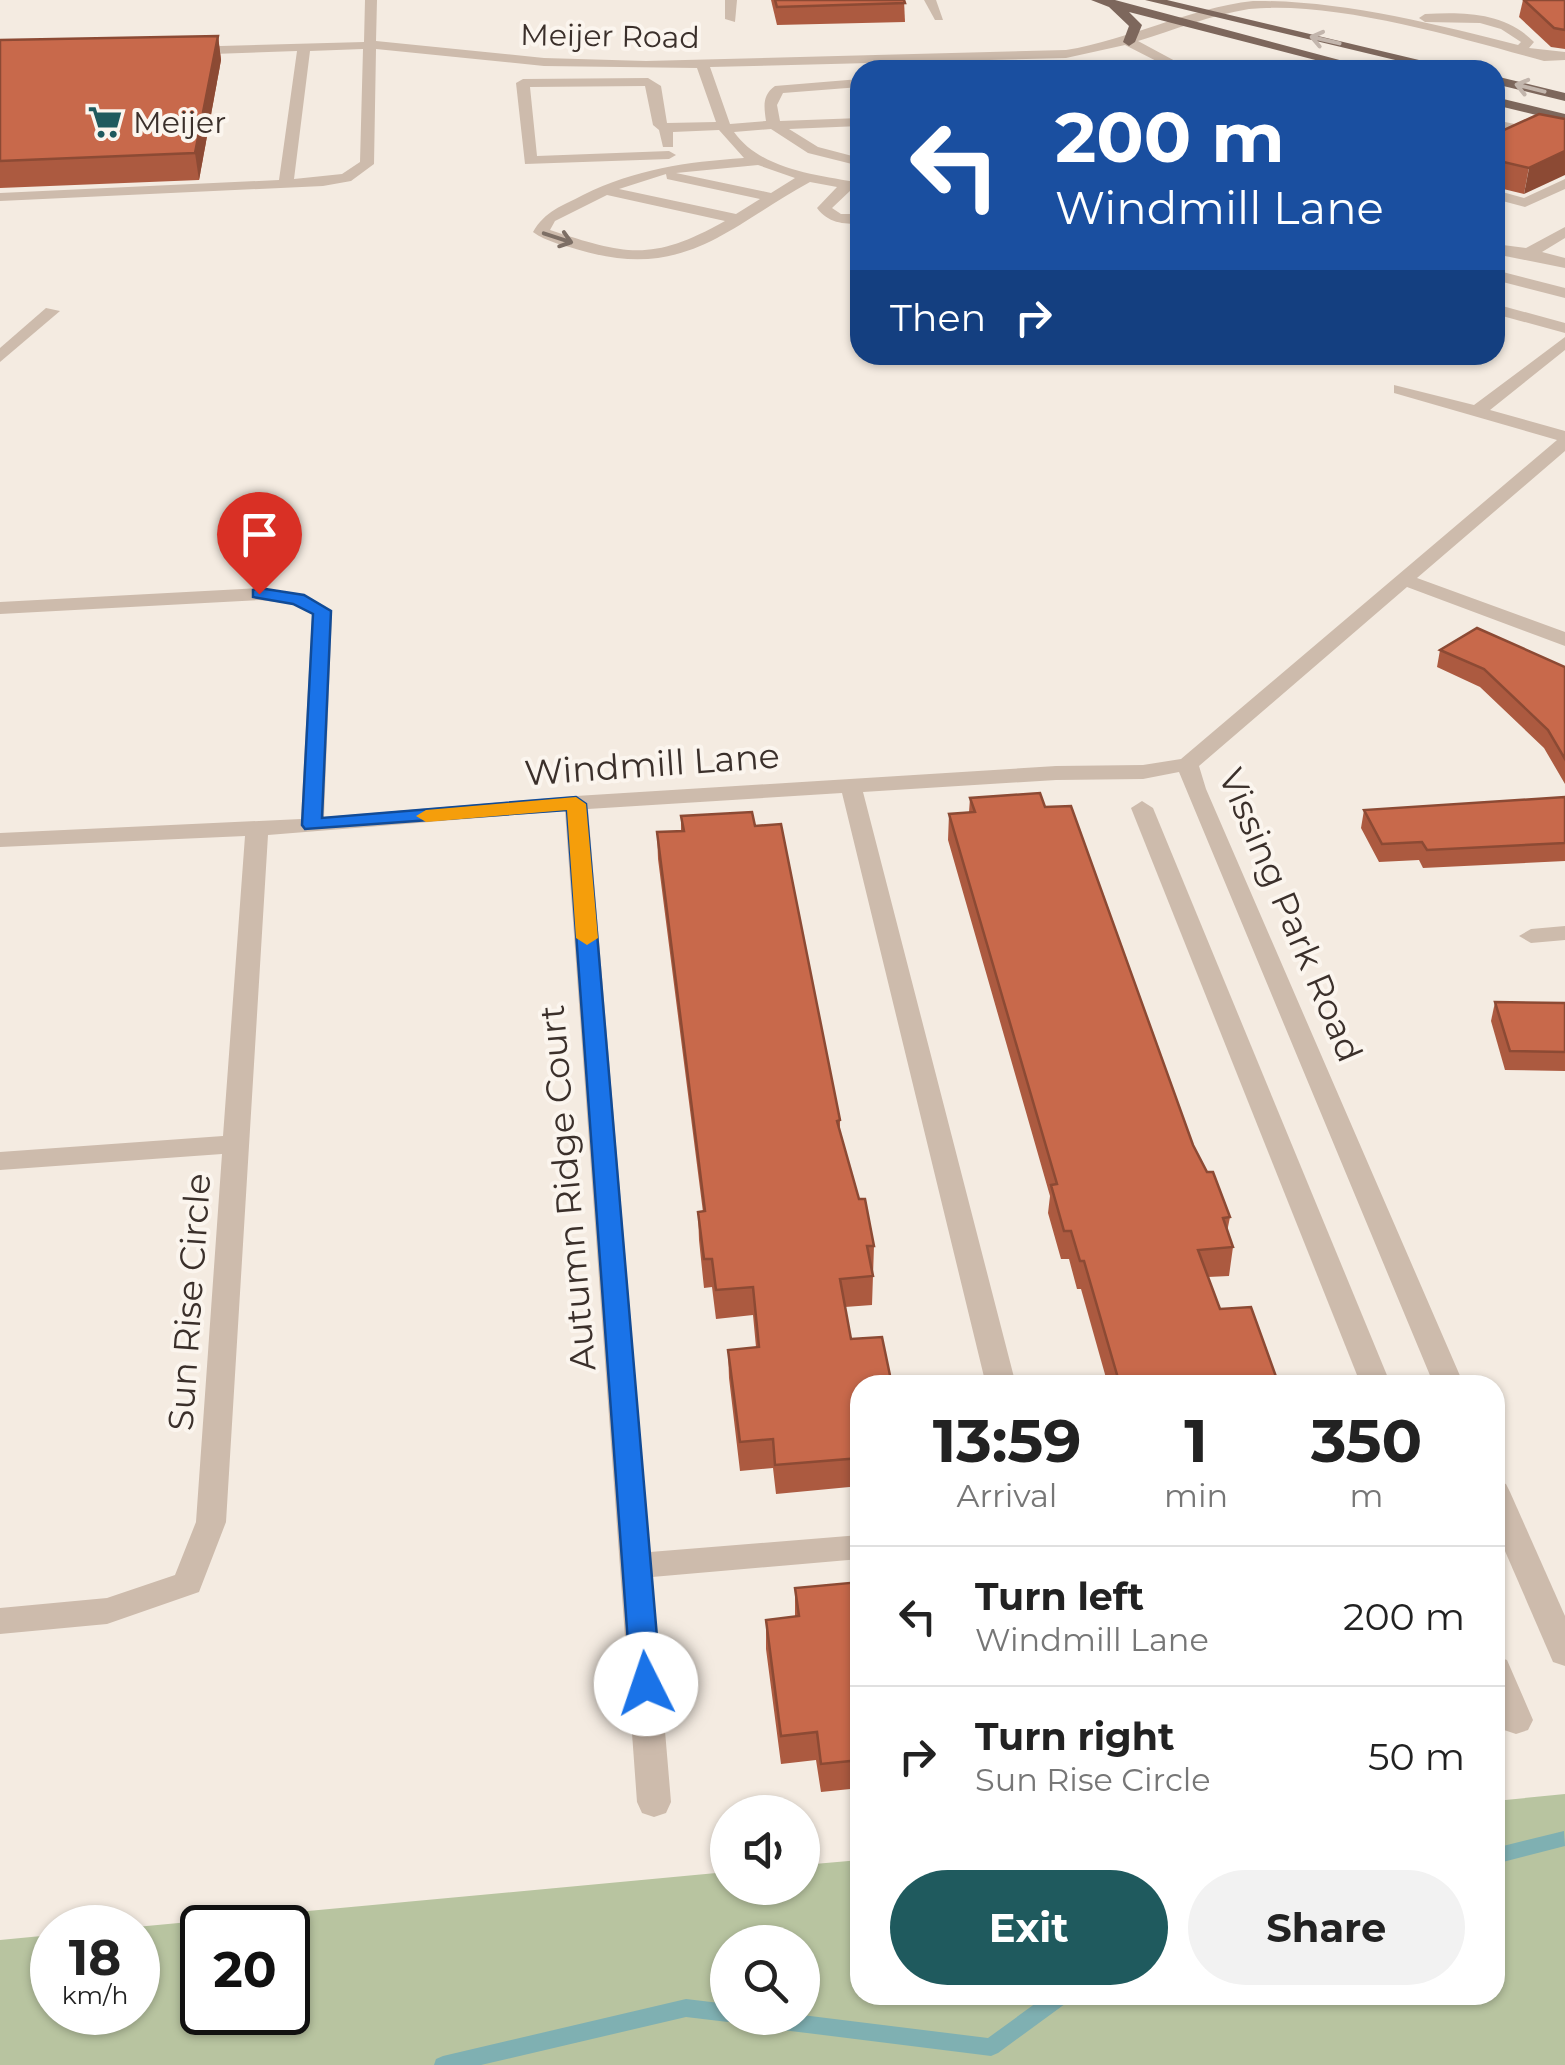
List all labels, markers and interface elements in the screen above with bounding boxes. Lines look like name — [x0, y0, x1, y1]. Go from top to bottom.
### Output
street label: Meijer Road — [520, 16, 700, 56]
one-way arrow — [1310, 30, 1342, 48]
one-way arrow — [1515, 78, 1547, 96]
text: 200 m — [1055, 94, 1285, 180]
icon: left — [890, 100, 1020, 230]
supermarket icon: Meijer — [86, 103, 124, 141]
place label: Meijer — [133, 104, 226, 141]
text: Windmill Lane — [1055, 180, 1384, 235]
one-way arrow — [542, 230, 574, 248]
icon: right — [1006, 290, 1061, 345]
text: Then — [890, 294, 986, 341]
pin — [217, 492, 302, 595]
icon: arrive — [232, 507, 287, 562]
street label: Windmill Lane — [523, 734, 781, 794]
street label: Vissing Park Road — [1210, 762, 1372, 1068]
street label: Autumn Ridge Court — [530, 1003, 604, 1373]
street label: Sun Rise Circle — [159, 1172, 219, 1432]
text: 13:59 — [933, 1404, 1081, 1477]
text: 1 — [1184, 1404, 1208, 1477]
text: 350 — [1311, 1404, 1422, 1477]
text: Arrival — [957, 1476, 1057, 1515]
text: min — [1164, 1476, 1228, 1515]
text: m — [1350, 1476, 1384, 1515]
text: Turn left — [975, 1573, 1144, 1620]
icon: left — [890, 1589, 945, 1644]
text: 200 m — [1343, 1593, 1465, 1640]
text: Windmill Lane — [975, 1620, 1209, 1659]
position arrow — [594, 1632, 698, 1736]
text: Turn right — [975, 1713, 1174, 1760]
icon: right — [890, 1729, 945, 1784]
text: 50 m — [1368, 1733, 1465, 1780]
text: Sun Rise Circle — [975, 1760, 1211, 1799]
map controls — [710, 1795, 820, 2035]
button: sound — [710, 1795, 820, 1905]
button: Exit — [890, 1870, 1168, 1985]
button: Share — [1188, 1870, 1465, 1985]
speed limit sign: 20 — [180, 1905, 310, 2035]
button: search — [710, 1925, 820, 2035]
text: 18 — [69, 1927, 121, 1988]
text: km/h — [62, 1980, 128, 2010]

